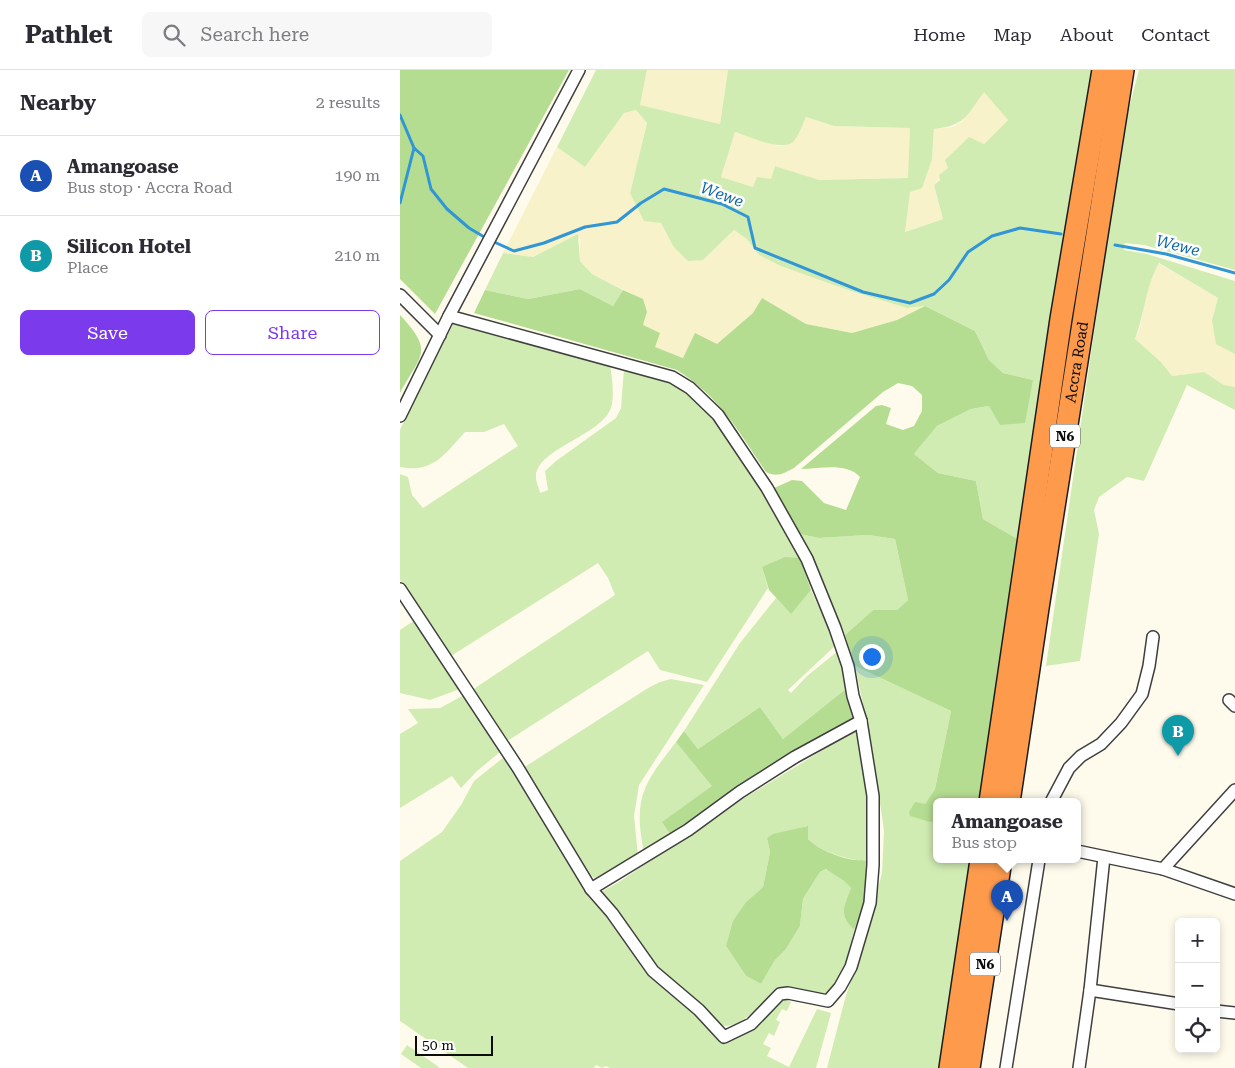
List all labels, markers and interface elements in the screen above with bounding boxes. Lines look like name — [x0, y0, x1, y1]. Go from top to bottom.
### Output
search box — [142, 12, 492, 57]
text: Pathlet — [25, 21, 112, 49]
icon: search — [160, 21, 188, 49]
text: Search here — [200, 23, 309, 46]
text: Home — [913, 24, 965, 45]
text: Map — [993, 24, 1032, 45]
text: About — [1060, 24, 1113, 45]
text: Contact — [1141, 24, 1210, 45]
text: Nearby — [20, 91, 96, 115]
text: 2 results — [316, 93, 380, 112]
text: Amangoase — [67, 155, 179, 178]
text: A — [30, 166, 42, 185]
text: 190 m — [334, 166, 380, 185]
text: Bus stop · Accra Road — [67, 178, 233, 197]
water label: Wewe — [698, 178, 746, 211]
water label: Wewe — [1154, 231, 1202, 260]
text: Silicon Hotel — [67, 235, 191, 258]
text: B — [30, 246, 42, 265]
text: 210 m — [334, 246, 380, 265]
text: Place — [67, 258, 108, 277]
button: Save — [20, 310, 195, 355]
button: Share — [205, 310, 380, 355]
street label: Accra Road — [1062, 320, 1092, 404]
road number: N6 — [1050, 424, 1080, 448]
your location — [859, 644, 885, 670]
pin: B — [1162, 715, 1194, 756]
popup — [933, 798, 1081, 863]
text: Amangoase — [951, 810, 1063, 833]
text: Bus stop — [951, 833, 1017, 852]
pin: A — [991, 880, 1023, 921]
map controls — [1175, 918, 1220, 1053]
button: + — [1175, 918, 1220, 963]
road number: N6 — [970, 952, 1000, 976]
button: − — [1175, 963, 1220, 1008]
button: locate — [1175, 1008, 1220, 1053]
scale bar — [415, 1033, 492, 1056]
text: 50 m — [422, 1037, 454, 1053]

